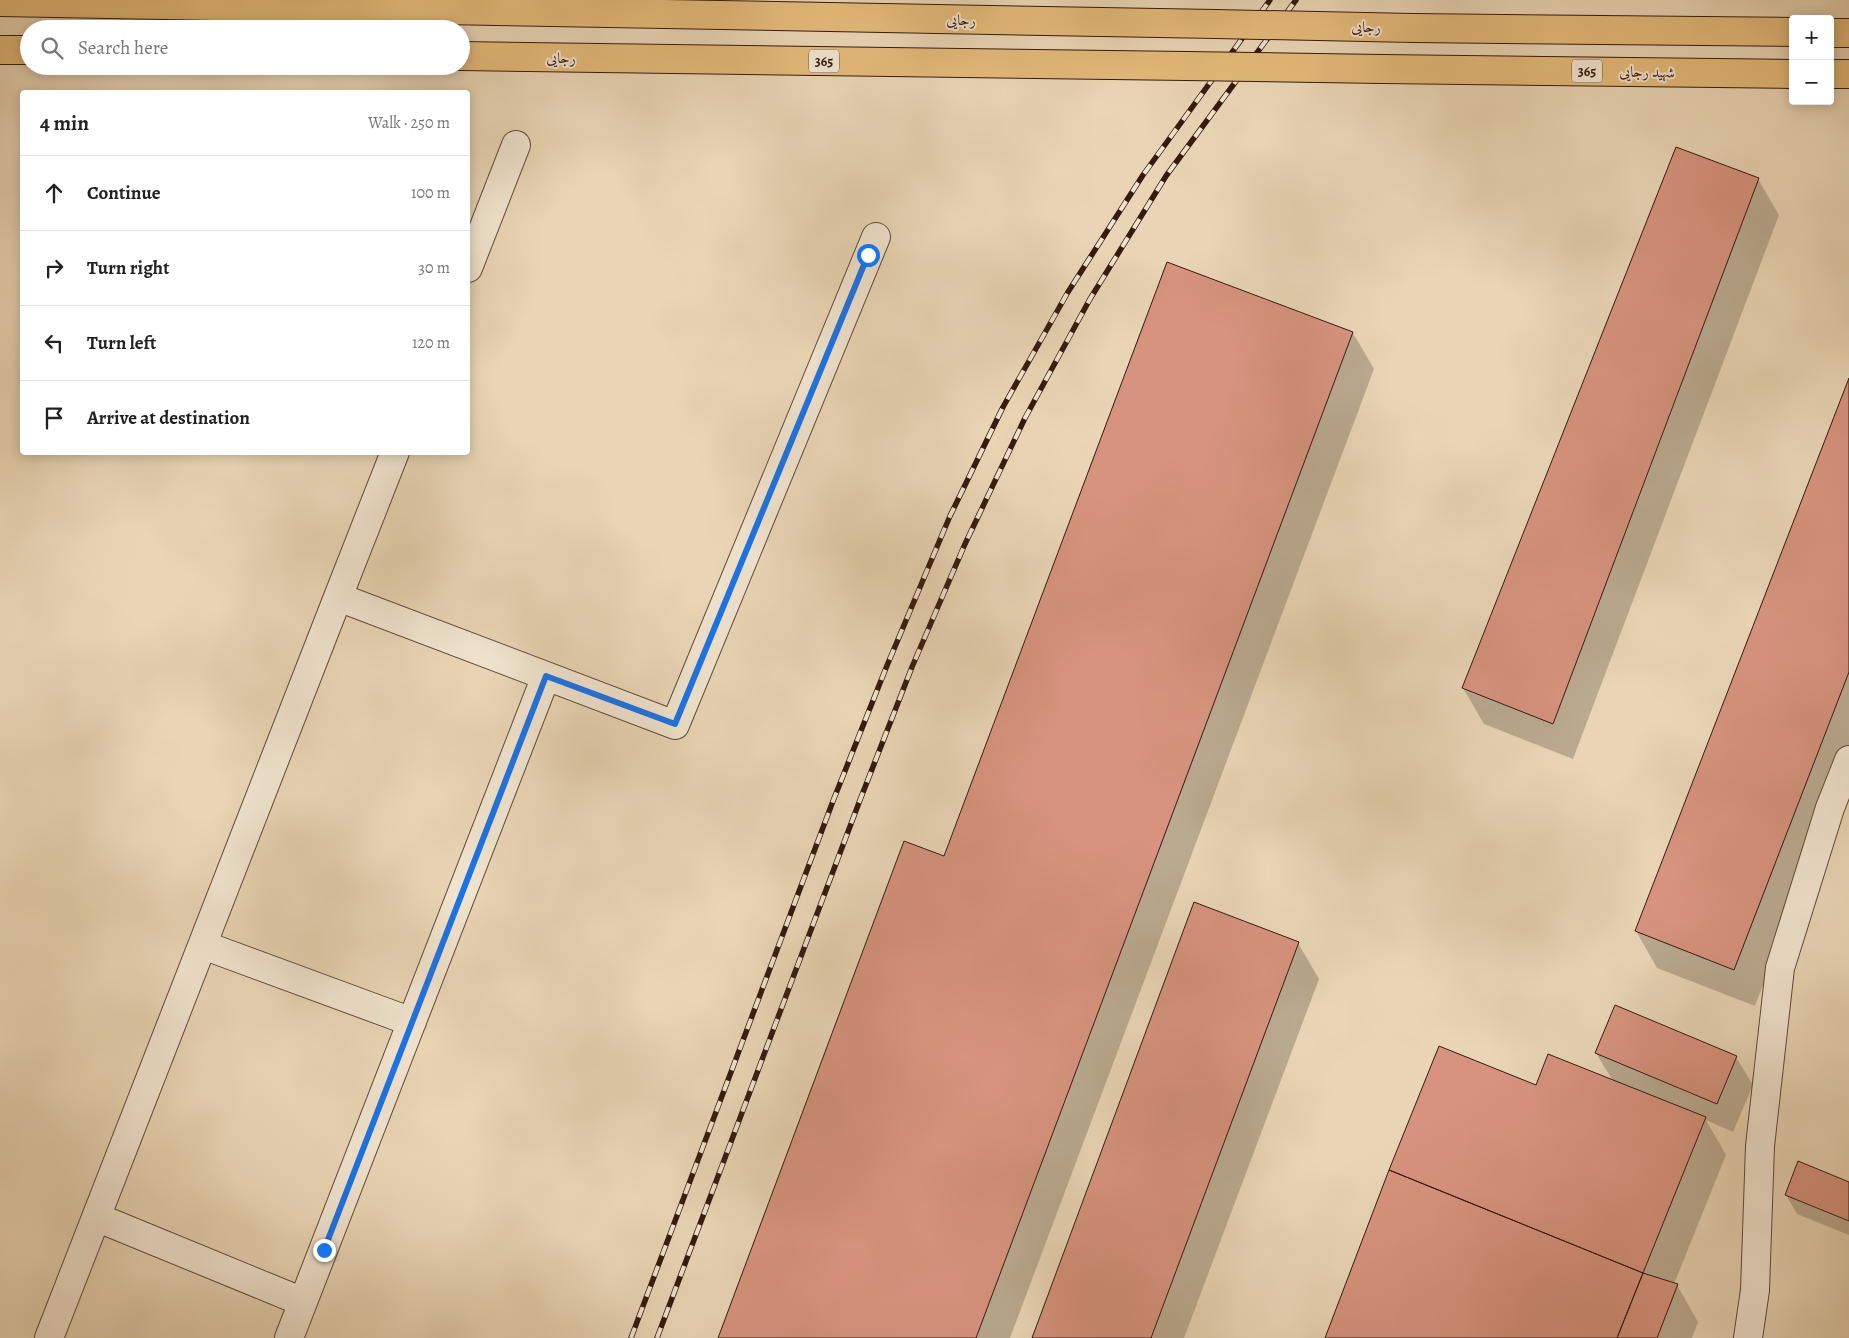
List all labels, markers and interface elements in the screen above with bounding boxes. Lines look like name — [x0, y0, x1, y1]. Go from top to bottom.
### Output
street label: رجایی — [946, 10, 976, 30]
map controls — [1789, 15, 1834, 105]
button: + — [1789, 15, 1834, 60]
street label: رجایی — [1351, 17, 1381, 37]
search box — [20, 20, 470, 75]
icon: search — [38, 34, 66, 62]
text: Search here — [78, 35, 168, 61]
street label: رجایی — [546, 48, 576, 68]
road number: 365 — [809, 49, 839, 72]
road number: 365 — [1572, 59, 1602, 82]
button: − — [1789, 60, 1834, 105]
street label: شهید رجایی — [1619, 62, 1675, 82]
text: 4 min — [40, 109, 89, 137]
text: Walk · 250 m — [368, 112, 450, 134]
icon: ahead — [40, 179, 68, 207]
text: Continue — [87, 180, 161, 206]
text: 100 m — [411, 182, 450, 204]
route start — [857, 244, 880, 267]
icon: right — [40, 254, 68, 282]
text: Turn right — [87, 255, 169, 281]
text: 30 m — [418, 257, 450, 279]
icon: left — [40, 329, 68, 357]
text: Turn left — [87, 330, 156, 356]
text: 120 m — [412, 332, 450, 354]
icon: arrive — [40, 404, 68, 432]
text: Arrive at destination — [87, 405, 250, 431]
route end — [313, 1239, 336, 1262]

